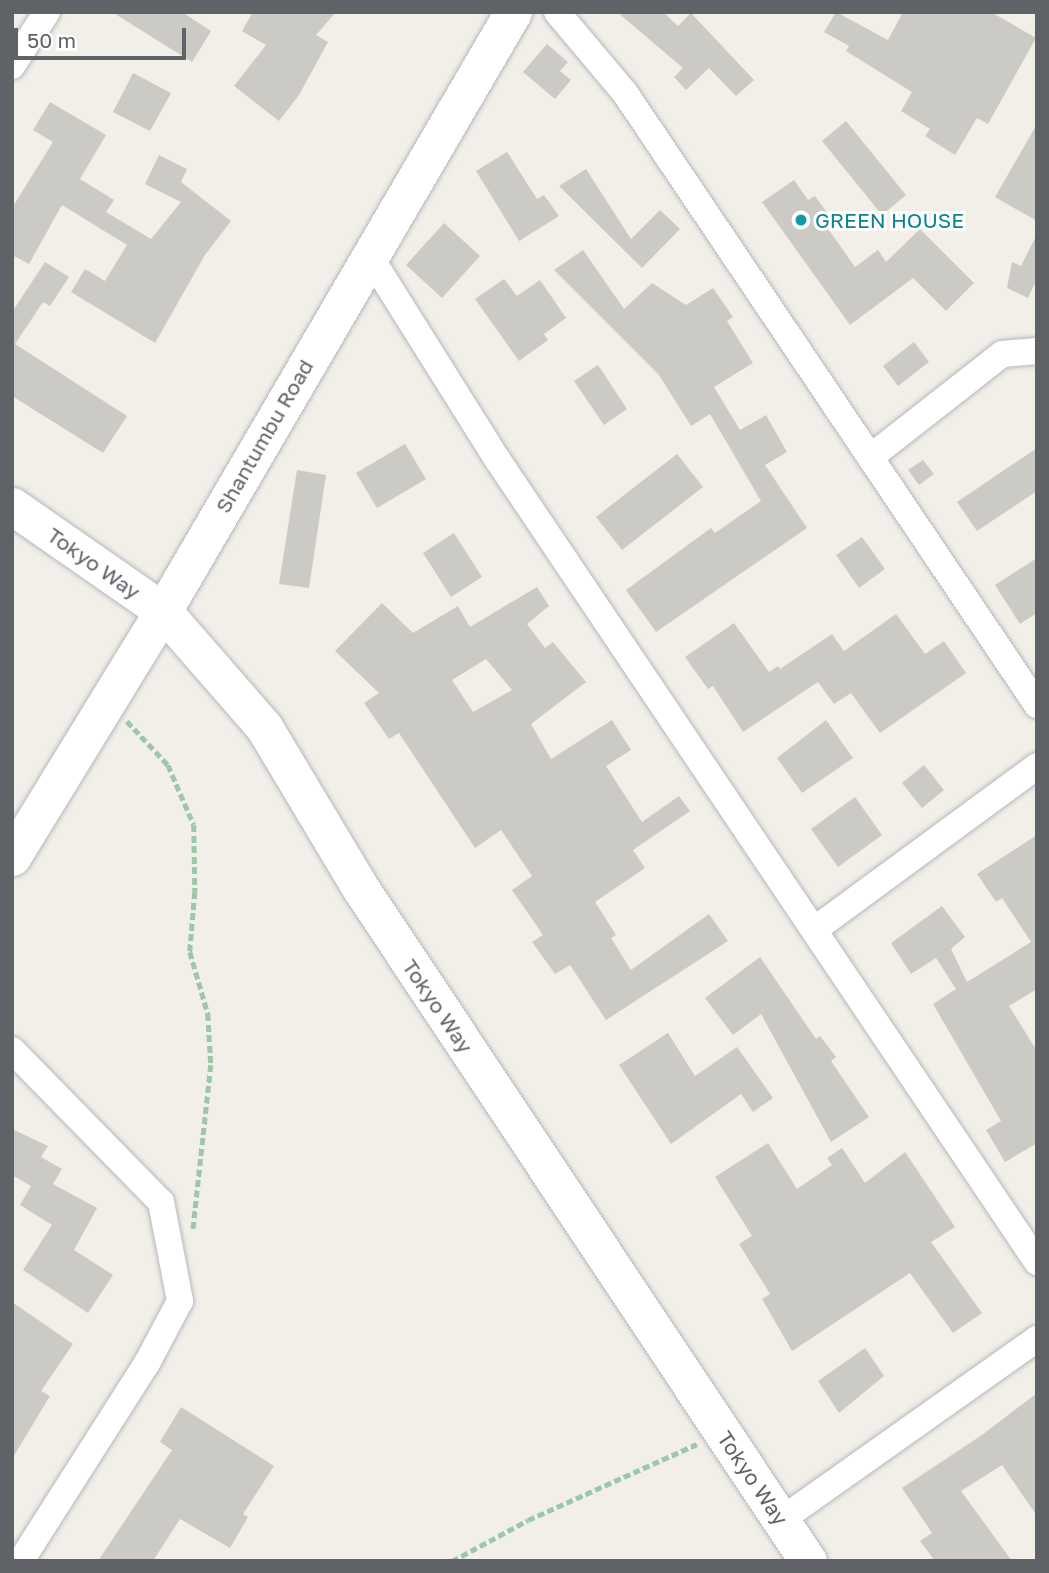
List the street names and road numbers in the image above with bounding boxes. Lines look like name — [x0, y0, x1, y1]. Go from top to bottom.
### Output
street label: Shantumbu Road — [210, 355, 318, 517]
street label: Tokyo Way — [43, 522, 145, 604]
street label: Tokyo Way — [397, 954, 479, 1058]
street label: Tokyo Way — [712, 1426, 794, 1530]

